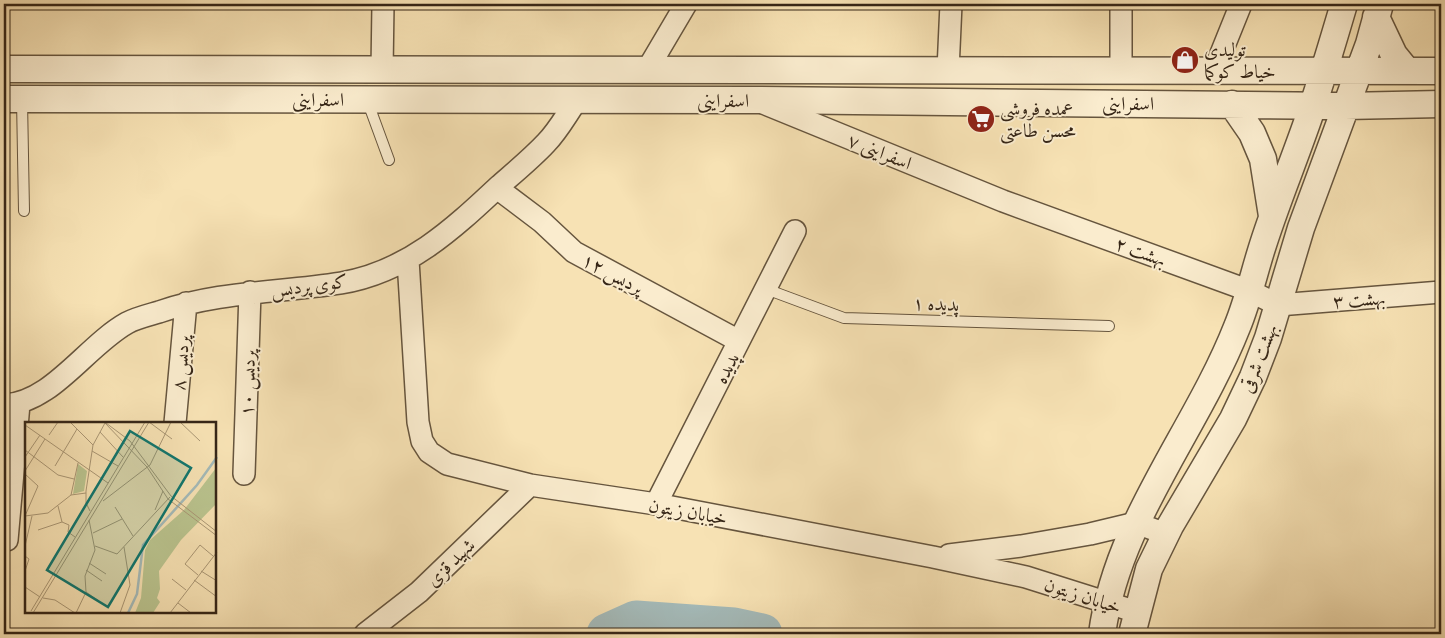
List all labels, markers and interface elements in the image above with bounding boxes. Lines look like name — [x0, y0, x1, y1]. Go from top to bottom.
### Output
place label: تولیدی خیاط کوکما — [1204, 37, 1276, 84]
shop icon: تولیدی خیاط کوکما — [1170, 45, 1200, 75]
street label: اسفراینی — [292, 87, 344, 112]
street label: اسفراینی — [697, 88, 749, 113]
street label: اسفراینی — [1102, 91, 1154, 116]
place label: عمده فروشی محسن طاعتی — [1000, 96, 1076, 144]
supermarket icon: عمده فروشی محسن طاعتی — [966, 104, 996, 134]
street label: اسفراینی ۷ — [844, 127, 916, 176]
street label: بهشت ۲ — [1112, 231, 1170, 272]
street label: پردیس ۱۲ — [577, 247, 649, 302]
street label: کوی پردیس — [269, 268, 349, 304]
street label: بهشت ۳ — [1332, 285, 1386, 314]
street label: پدیده ۱ — [912, 290, 960, 318]
street label: بهشت شرقی — [1234, 320, 1283, 396]
street label: پردیس ۸ — [166, 333, 196, 392]
street label: پردیس ۱۰ — [234, 348, 262, 416]
street label: پدیده — [708, 348, 746, 389]
inset map — [25, 422, 216, 613]
street label: خیابان زیتون — [647, 492, 729, 531]
street label: شهید قزی — [420, 533, 480, 592]
street label: خیابان زیتون — [1041, 571, 1124, 620]

